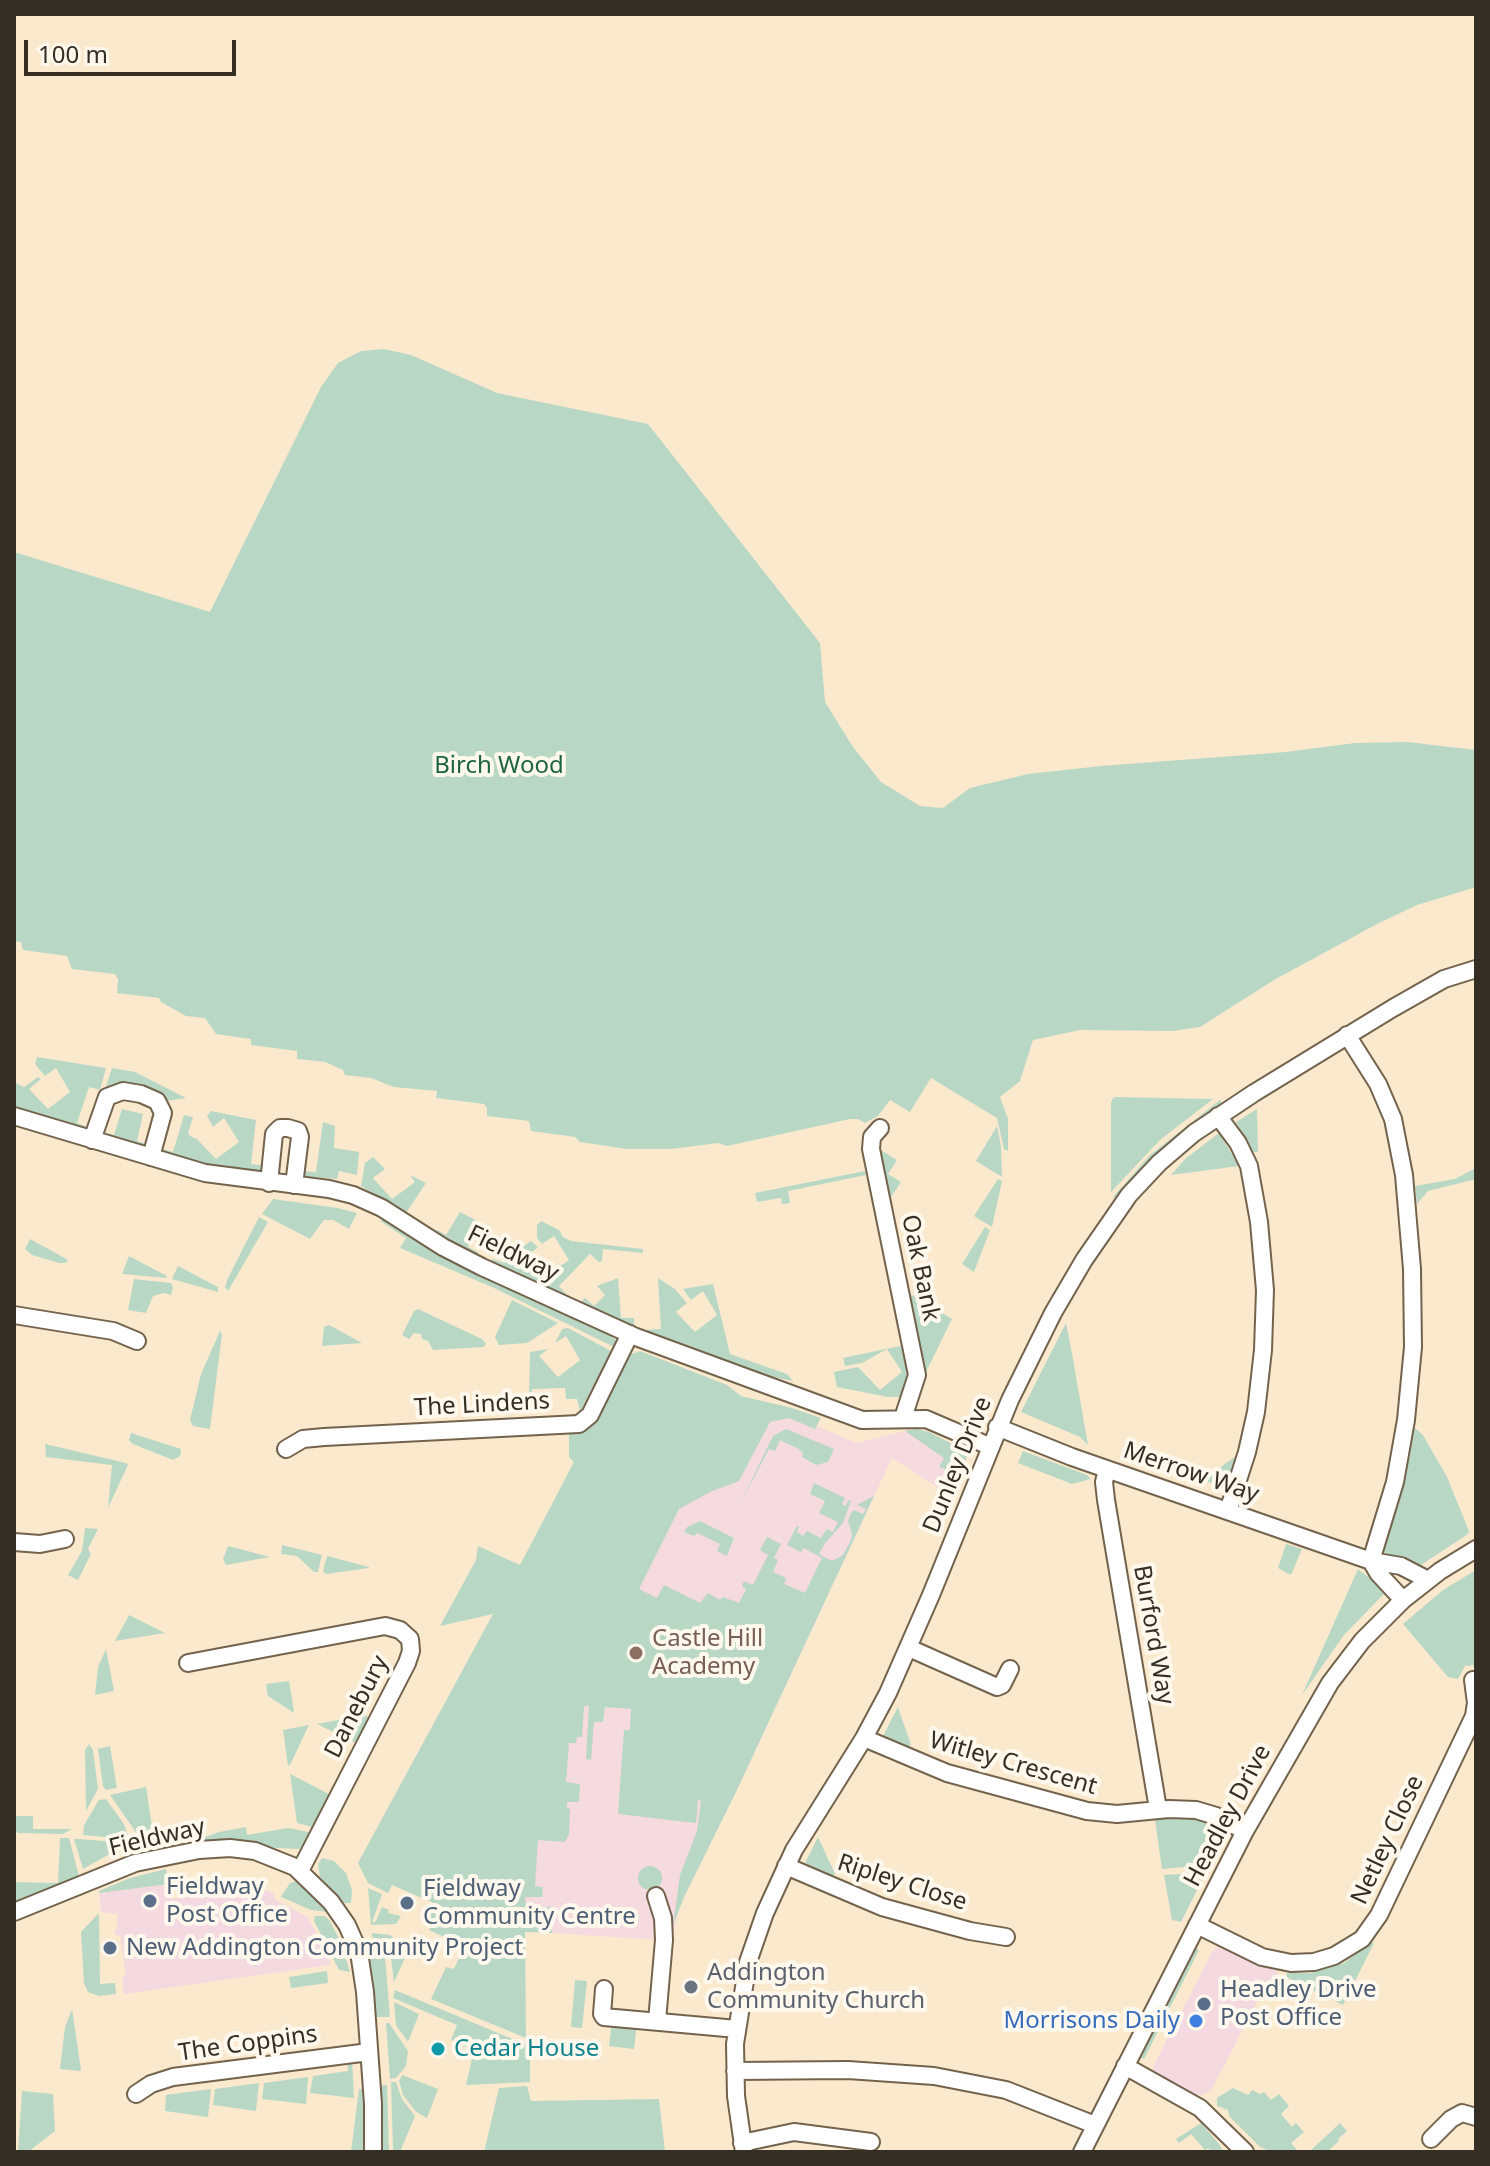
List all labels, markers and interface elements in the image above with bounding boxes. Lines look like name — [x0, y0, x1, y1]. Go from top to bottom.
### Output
scale bar — [28, 24, 240, 74]
text: 100 m — [38, 37, 108, 70]
park label: Birch Wood — [434, 752, 564, 780]
street label: Oak Bank — [895, 1212, 945, 1324]
street label: Fieldway — [463, 1220, 563, 1288]
street label: The Lindens — [413, 1387, 551, 1423]
street label: Dunley Drive — [918, 1393, 998, 1537]
street label: Merrow Way — [1119, 1436, 1263, 1510]
street label: Burford Way — [1127, 1563, 1179, 1707]
place label: Castle Hill Academy — [652, 1625, 763, 1681]
marker: Castle Hill Academy — [627, 1644, 645, 1662]
street label: Danebury — [319, 1651, 395, 1763]
street label: Witley Crescent — [926, 1726, 1100, 1802]
street label: Headley Drive — [1179, 1740, 1277, 1892]
street label: Netley Close — [1346, 1771, 1430, 1909]
street label: Fieldway — [106, 1813, 208, 1863]
street label: Ripley Close — [834, 1849, 970, 1917]
place label: Fieldway Post Office — [166, 1873, 288, 1929]
place label: Fieldway Community Centre — [423, 1875, 636, 1931]
marker: Fieldway Post Office — [141, 1892, 159, 1910]
marker: Fieldway Community Centre — [398, 1894, 416, 1912]
place label: New Addington Community Project — [126, 1934, 523, 1962]
marker: New Addington Community Project — [101, 1939, 119, 1957]
place label: Addington Community Church — [707, 1959, 925, 2015]
place label: Headley Drive Post Office — [1220, 1976, 1377, 2032]
marker: Addington Community Church — [682, 1978, 700, 1996]
marker: Headley Drive Post Office — [1195, 1995, 1213, 2013]
place label: Morrisons Daily — [1004, 2007, 1180, 2035]
marker: Morrisons Daily — [1187, 2012, 1205, 2030]
street label: The Coppins — [177, 2020, 319, 2068]
place label: Cedar House — [454, 2035, 599, 2063]
marker: Cedar House — [429, 2040, 447, 2058]

